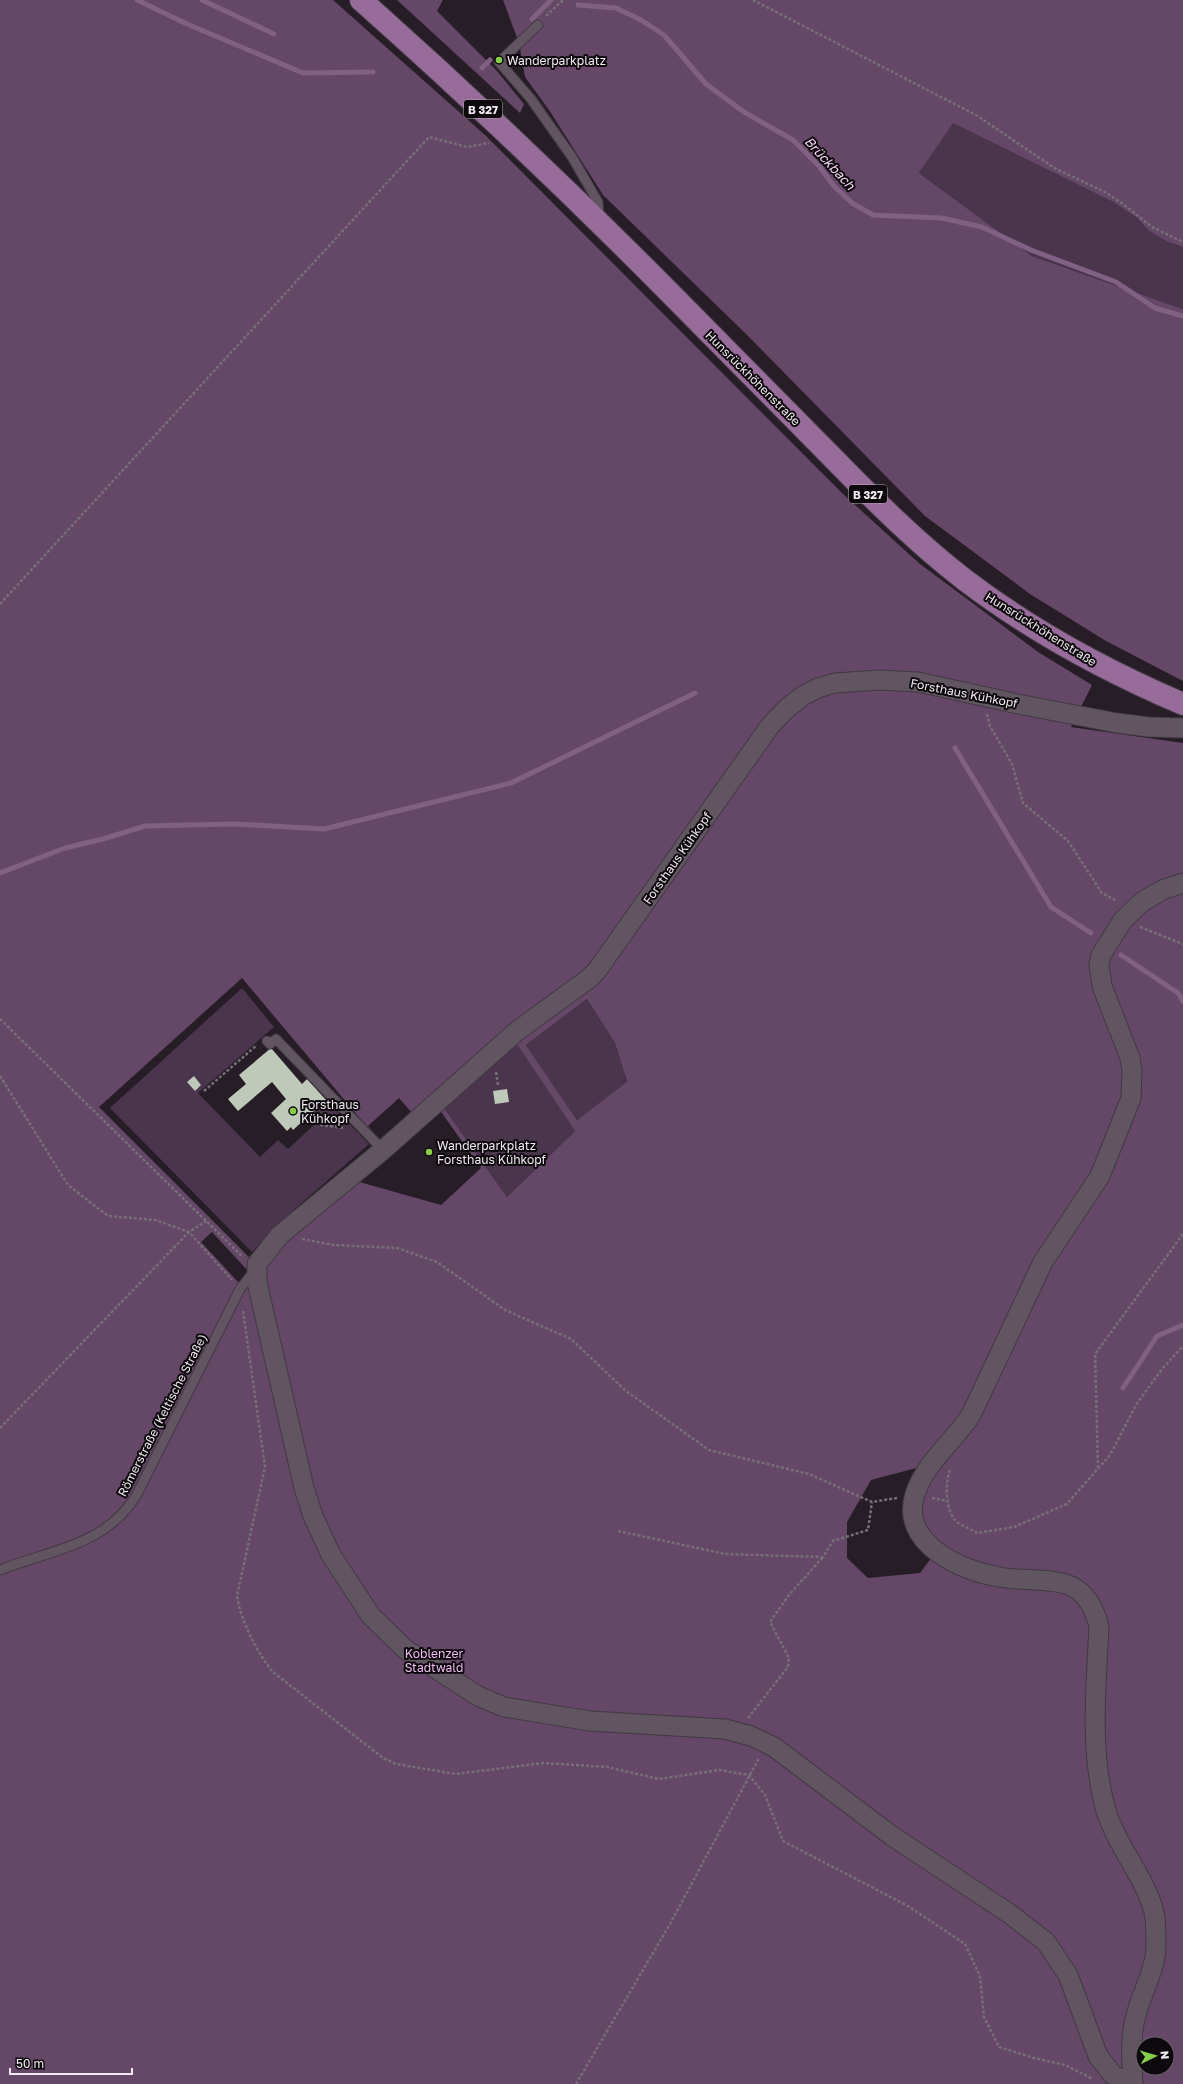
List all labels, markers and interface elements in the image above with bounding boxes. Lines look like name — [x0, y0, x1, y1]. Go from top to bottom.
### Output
place label: Wanderparkplatz — [507, 53, 606, 68]
marker: Wanderparkplatz — [494, 55, 504, 65]
road number: B 327 — [464, 100, 502, 118]
water label: Brückbach — [801, 133, 859, 194]
street label: Hunsrückhöhenstraße — [702, 327, 804, 429]
road number: B 327 — [849, 485, 887, 503]
street label: Hunsrückhöhenstraße — [983, 589, 1099, 669]
street label: Forsthaus Kühkopf — [909, 675, 1019, 711]
street label: Forsthaus Kühkopf — [640, 809, 715, 907]
place label: Forsthaus Kühkopf — [301, 1097, 359, 1126]
marker: Forsthaus Kühkopf — [288, 1106, 298, 1116]
place label: Wanderparkplatz Forsthaus Kühkopf — [437, 1138, 547, 1167]
marker: Wanderparkplatz Forsthaus Kühkopf — [424, 1147, 434, 1157]
street label: Römerstraße (Keltische Straße) — [114, 1331, 210, 1499]
park label: Koblenzer Stadtwald — [405, 1646, 464, 1675]
north arrow — [1135, 2036, 1175, 2076]
scale bar — [10, 2050, 132, 2076]
text: N — [1159, 2050, 1172, 2060]
text: 50 m — [16, 2056, 44, 2071]

